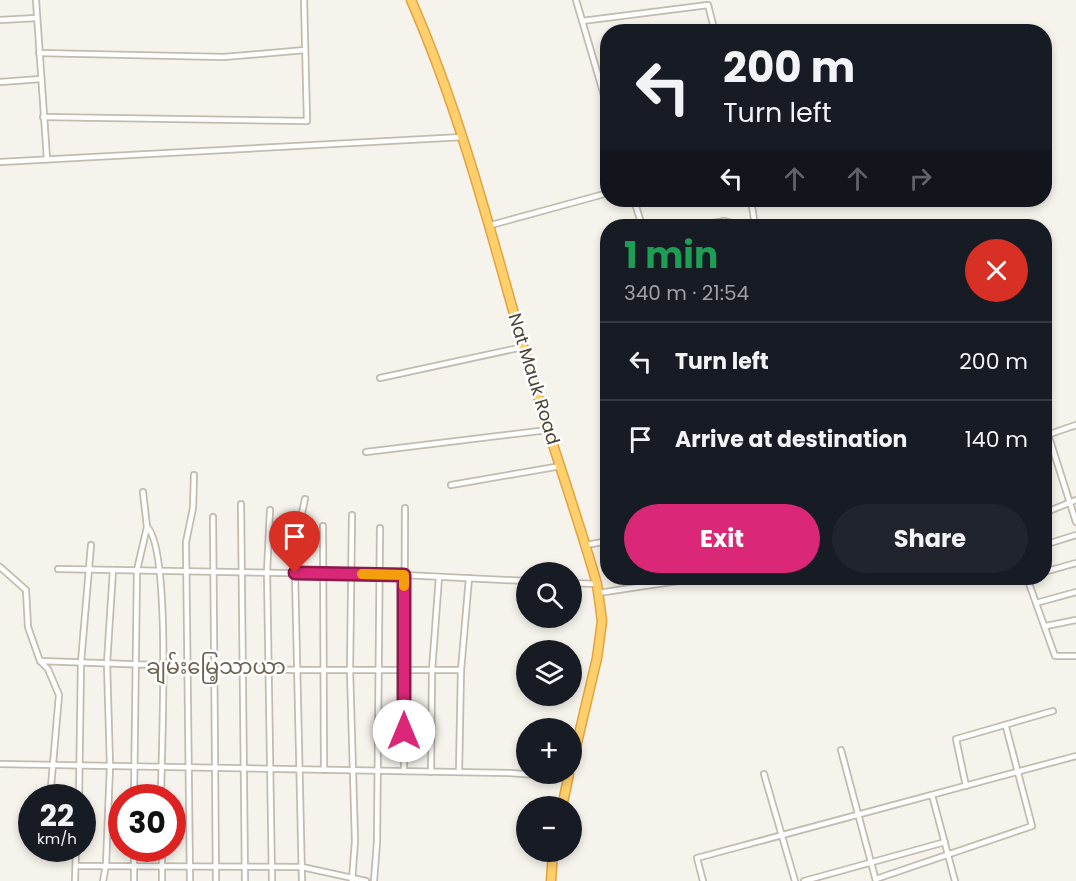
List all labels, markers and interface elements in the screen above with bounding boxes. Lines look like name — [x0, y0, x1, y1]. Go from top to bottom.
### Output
text: 200 m — [723, 38, 855, 97]
icon: left — [624, 48, 702, 126]
text: Turn left — [723, 94, 832, 131]
icon: left — [715, 162, 748, 195]
icon: ahead — [778, 162, 811, 195]
icon: ahead — [841, 162, 874, 195]
icon: right — [904, 162, 937, 195]
text: 1 min — [624, 230, 718, 281]
button: close — [965, 239, 1028, 302]
text: 340 m · 21:54 — [624, 279, 749, 307]
street label: Nat Mauk Road — [503, 310, 566, 448]
icon: left — [624, 345, 657, 378]
text: Turn left — [675, 346, 769, 377]
text: 200 m — [959, 346, 1028, 377]
icon: arrive — [624, 423, 657, 456]
text: Arrive at destination — [675, 424, 907, 455]
text: 140 m — [965, 424, 1028, 455]
button: Exit — [624, 504, 820, 573]
button: Share — [832, 504, 1028, 573]
pin — [269, 511, 320, 573]
icon: arrive — [278, 520, 311, 553]
map controls — [516, 562, 582, 862]
button: search — [516, 562, 582, 628]
button: layers — [516, 640, 582, 706]
district label: ချမ်းမြေ့သာယာ — [146, 651, 286, 685]
position arrow — [372, 699, 436, 763]
button: + — [516, 718, 582, 784]
speed limit sign: 30 — [108, 784, 186, 862]
text: 22 — [40, 794, 74, 837]
button: − — [516, 796, 582, 862]
text: km/h — [37, 828, 77, 849]

